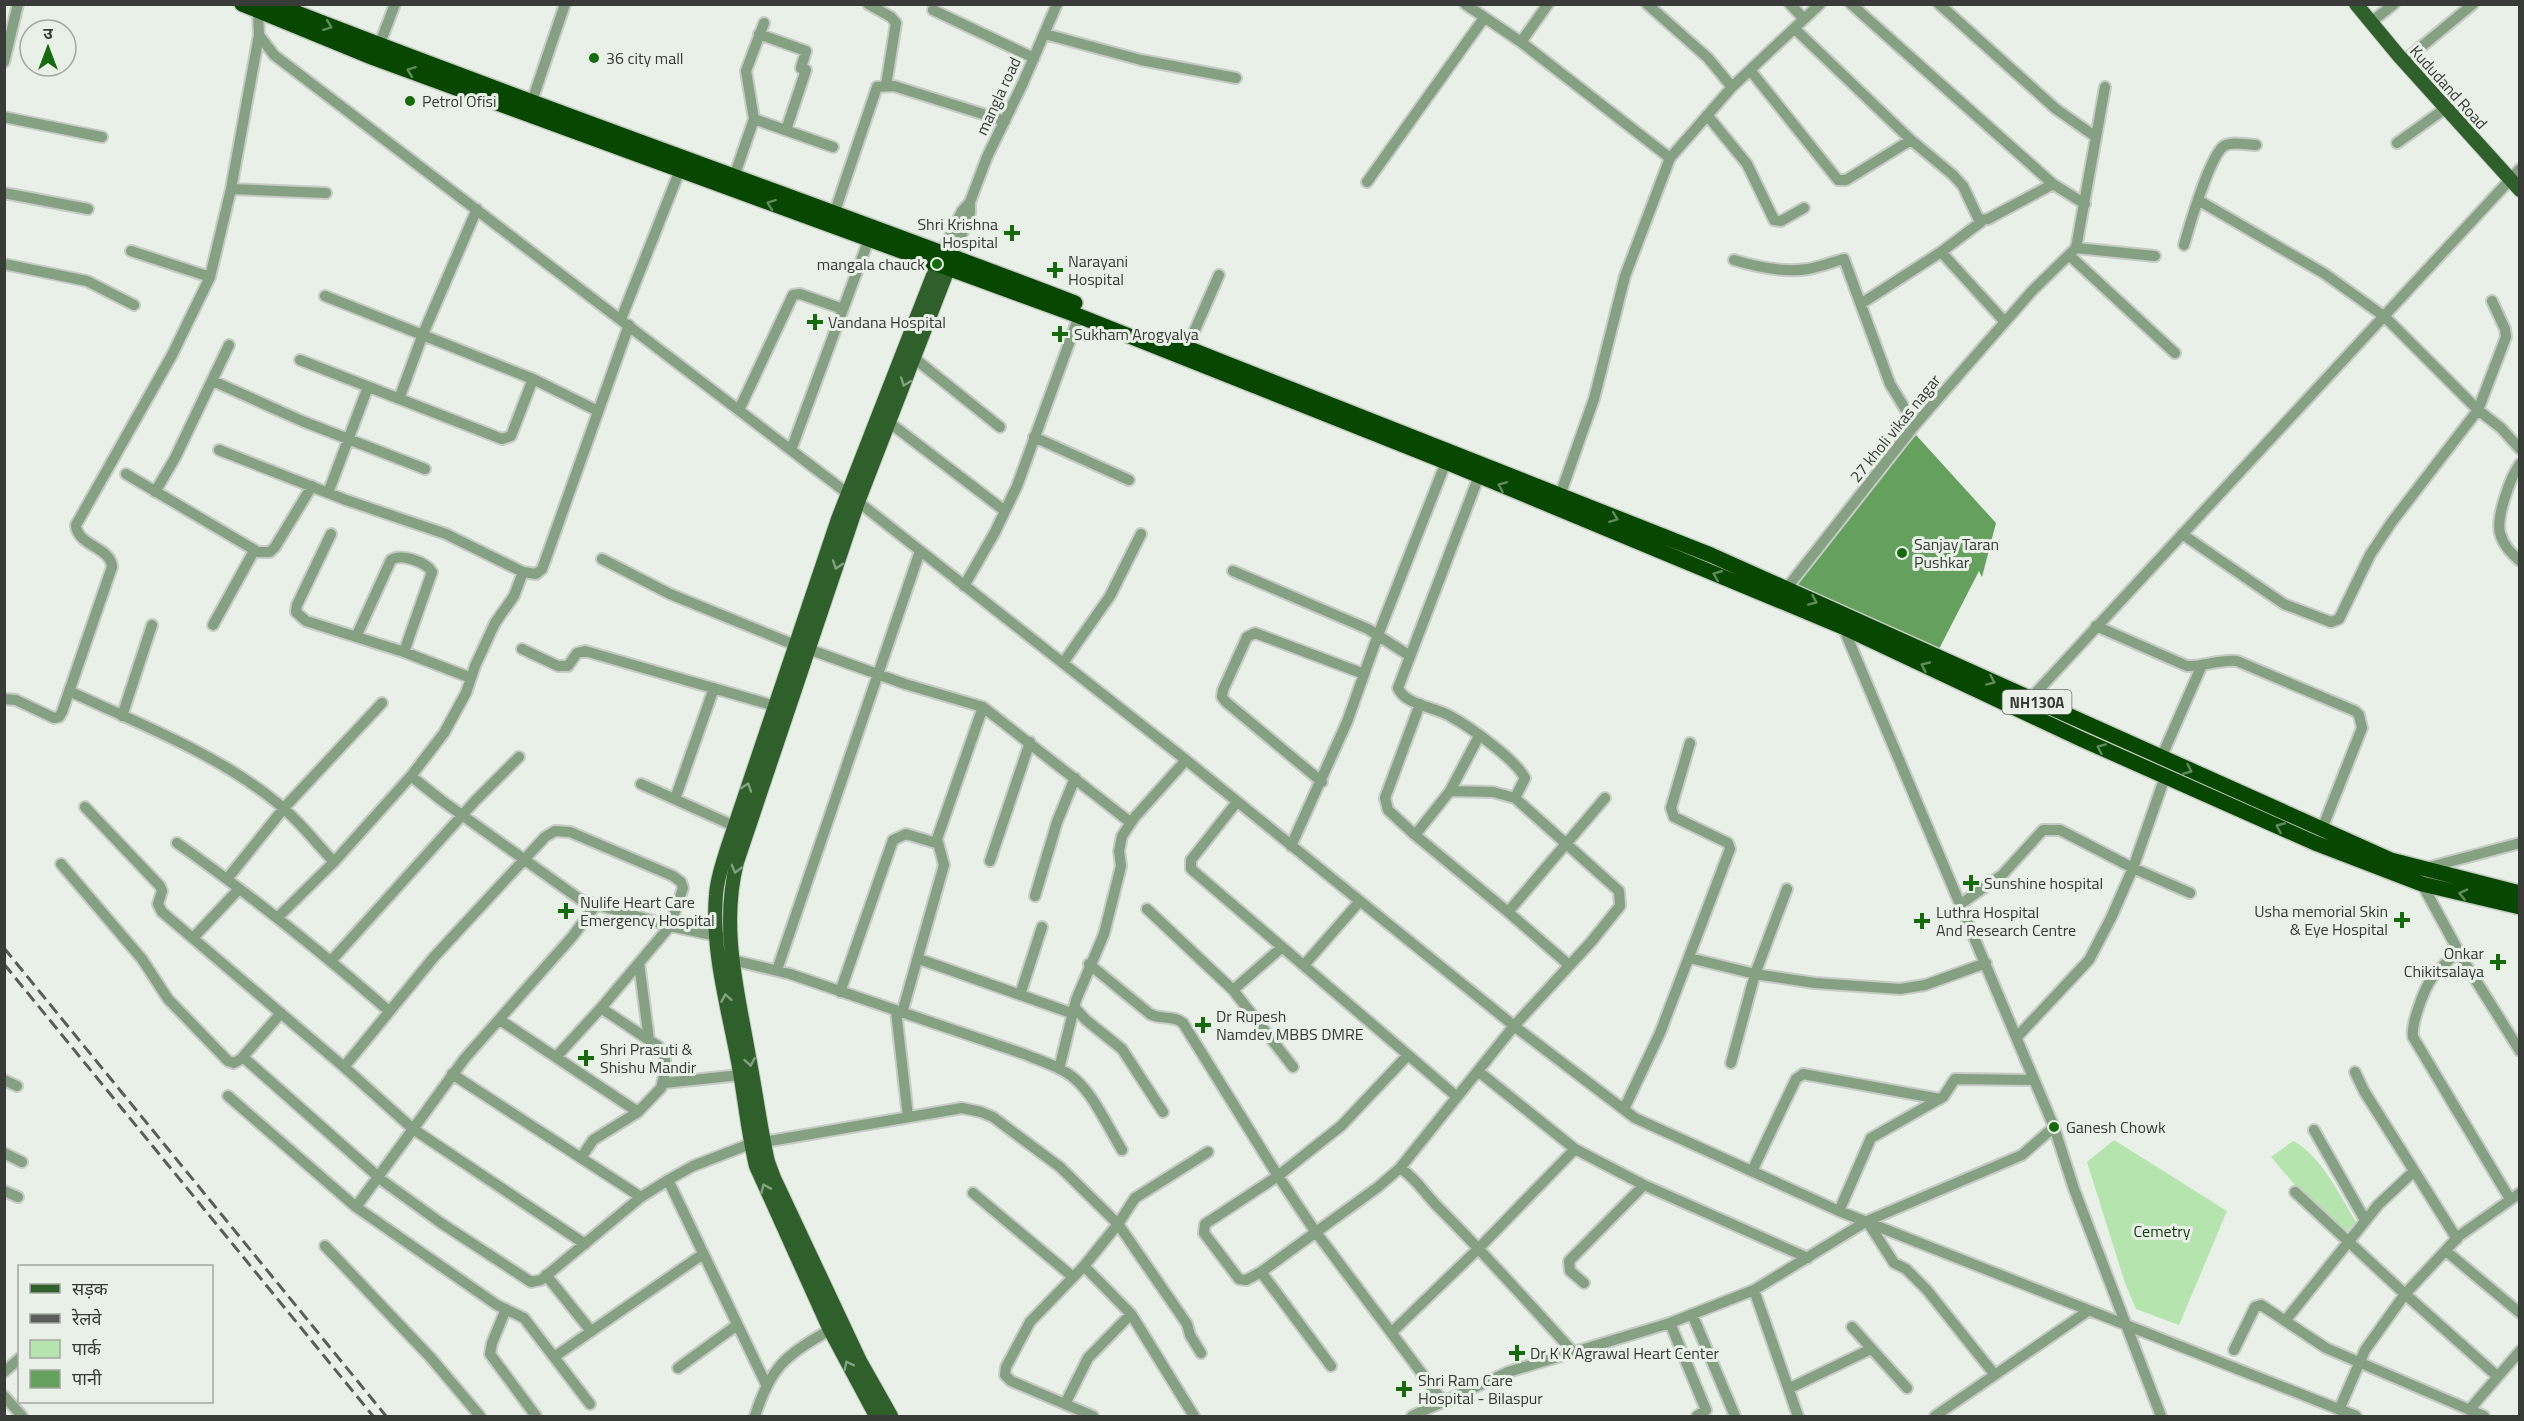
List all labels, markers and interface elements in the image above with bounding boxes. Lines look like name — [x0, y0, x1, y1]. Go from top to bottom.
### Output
north arrow — [18, 18, 78, 78]
one-way arrow — [322, 19, 333, 31]
text: उ — [43, 21, 53, 45]
street label: Kududand Road — [2405, 40, 2493, 134]
place label: 36 city mall — [606, 46, 684, 70]
marker: 36 city mall — [587, 51, 601, 65]
street label: mangla road — [969, 53, 1027, 139]
one-way arrow — [406, 65, 417, 78]
place label: Petrol Ofisi — [422, 89, 496, 113]
marker: Petrol Ofisi — [403, 94, 417, 108]
one-way arrow — [766, 198, 777, 211]
place label: Shri Krishna Hospital — [917, 212, 998, 254]
marker: Shri Krishna Hospital — [1003, 224, 1021, 242]
place label: Narayani Hospital — [1068, 249, 1128, 291]
place label: mangala chauck — [817, 252, 925, 276]
marker: mangala chauck — [930, 257, 944, 271]
marker: Narayani Hospital — [1046, 261, 1064, 279]
place label: Vandana Hospital — [828, 310, 946, 334]
marker: Vandana Hospital — [806, 313, 824, 331]
place label: Sukham Arogyalya — [1074, 322, 1199, 346]
marker: Sukham Arogyalya — [1051, 325, 1069, 343]
street label: 27 kholi vikas nagar — [1844, 368, 1946, 487]
one-way arrow — [900, 376, 912, 387]
one-way arrow — [1497, 481, 1508, 493]
one-way arrow — [1609, 510, 1619, 523]
place label: Sanjay Taran Pushkar — [1914, 532, 1999, 574]
marker: Sanjay Taran Pushkar — [1895, 546, 1909, 560]
one-way arrow — [831, 559, 844, 569]
one-way arrow — [1712, 570, 1723, 582]
one-way arrow — [1807, 594, 1818, 606]
one-way arrow — [1920, 661, 1931, 673]
one-way arrow — [1985, 674, 1996, 686]
road number: NH130A — [2002, 690, 2072, 714]
one-way arrow — [2097, 744, 2108, 756]
one-way arrow — [2182, 763, 2193, 775]
one-way arrow — [740, 783, 753, 793]
one-way arrow — [2275, 823, 2286, 835]
one-way arrow — [730, 864, 743, 874]
place label: Sunshine hospital — [1984, 871, 2103, 895]
marker: Sunshine hospital — [1962, 874, 1980, 892]
one-way arrow — [2458, 888, 2468, 901]
place label: Nulife Heart Care Emergency Hospital — [580, 890, 715, 932]
place label: Usha memorial Skin & Eye Hospital — [2254, 899, 2388, 941]
place label: Luthra Hospital And Research Centre — [1936, 900, 2076, 942]
marker: Nulife Heart Care Emergency Hospital — [557, 902, 575, 920]
marker: Usha memorial Skin & Eye Hospital — [2393, 911, 2411, 929]
marker: Luthra Hospital And Research Centre — [1913, 912, 1931, 930]
place label: Onkar Chikitsalaya — [2404, 941, 2484, 983]
marker: Onkar Chikitsalaya — [2489, 953, 2507, 971]
one-way arrow — [721, 993, 733, 1003]
place label: Dr Rupesh Namdev MBBS DMRE — [1216, 1004, 1364, 1046]
marker: Dr Rupesh Namdev MBBS DMRE — [1194, 1016, 1212, 1034]
place label: Shri Prasuti & Shishu Mandir — [600, 1037, 697, 1079]
marker: Shri Prasuti & Shishu Mandir — [577, 1049, 595, 1067]
one-way arrow — [743, 1056, 756, 1066]
place label: Ganesh Chowk — [2066, 1115, 2166, 1139]
marker: Ganesh Chowk — [2047, 1120, 2061, 1134]
one-way arrow — [761, 1184, 773, 1195]
park label: Cemetry — [2134, 1219, 2191, 1243]
legend — [18, 1265, 213, 1403]
text: सड़क — [72, 1275, 109, 1302]
text: रेलवे — [71, 1305, 103, 1332]
text: पार्क — [72, 1335, 102, 1362]
place label: Dr K K Agrawal Heart Center — [1530, 1341, 1719, 1365]
marker: Dr K K Agrawal Heart Center — [1508, 1344, 1526, 1362]
one-way arrow — [844, 1361, 855, 1371]
text: पानी — [72, 1365, 102, 1392]
place label: Shri Ram Care Hospital - Bilaspur — [1418, 1368, 1543, 1410]
marker: Shri Ram Care Hospital - Bilaspur — [1395, 1380, 1413, 1398]

